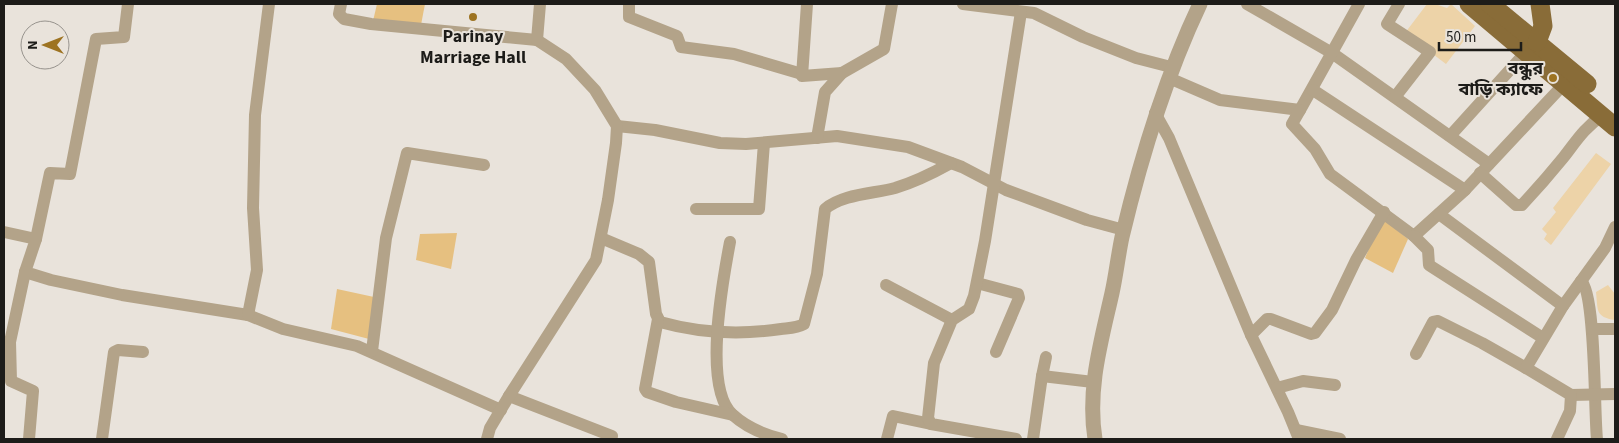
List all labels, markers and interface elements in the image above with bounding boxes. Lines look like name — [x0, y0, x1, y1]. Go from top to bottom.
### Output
marker: Parinay Marriage Hall — [467, 11, 479, 23]
north arrow — [20, 20, 70, 70]
scale bar — [1439, 20, 1522, 52]
place label: Parinay Marriage Hall — [420, 24, 526, 70]
text: 50 m — [1446, 27, 1476, 48]
text: N — [23, 40, 43, 50]
place label: বন্ধুর বাড়ি ক্যাফে — [1458, 56, 1544, 102]
marker: বন্ধুর বাড়ি ক্যাফে — [1547, 72, 1559, 84]

